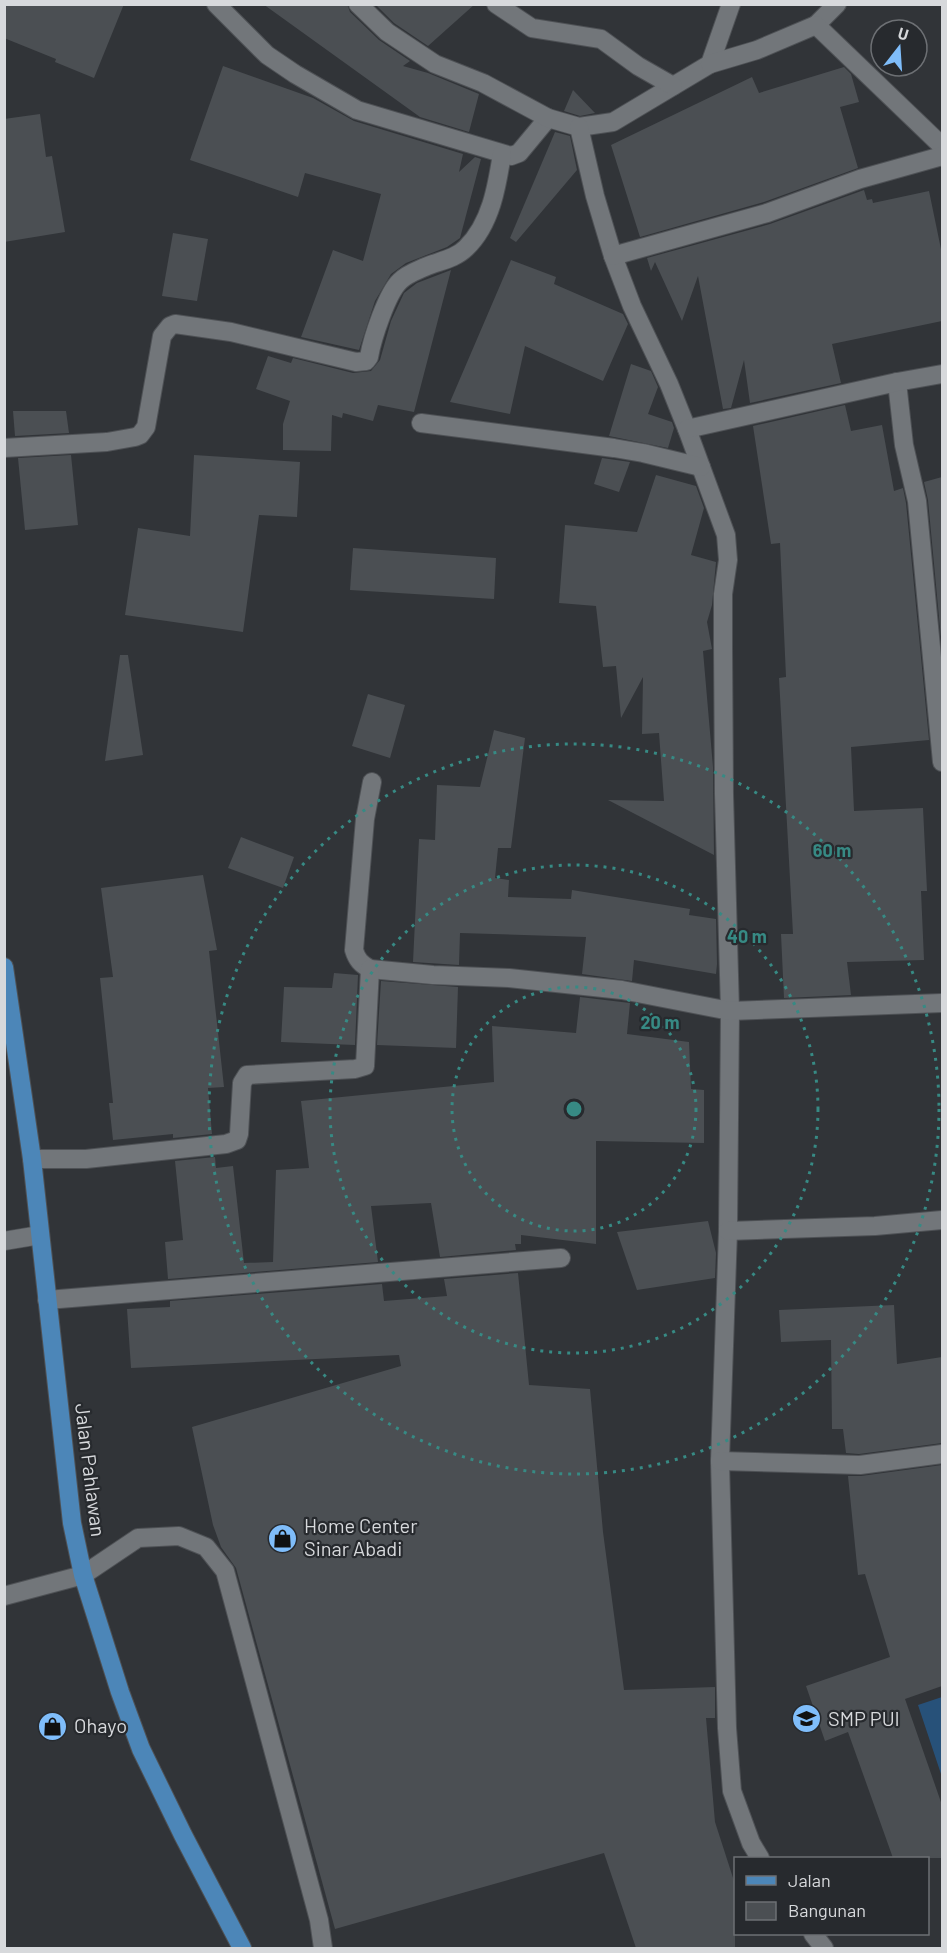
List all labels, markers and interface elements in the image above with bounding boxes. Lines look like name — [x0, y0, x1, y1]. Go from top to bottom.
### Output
north arrow — [869, 18, 929, 78]
text: U — [896, 23, 911, 44]
text: 60 m — [813, 839, 851, 861]
text: 40 m — [727, 925, 767, 947]
text: 20 m — [641, 1011, 679, 1033]
centre of rings — [564, 1099, 584, 1119]
street label: Jalan Pahlawan — [71, 1402, 111, 1538]
place label: Home Center Sinar Abadi — [304, 1513, 418, 1560]
shop icon: Home Center Sinar Abadi — [267, 1522, 299, 1554]
school or university icon: SMP PUI — [791, 1703, 823, 1735]
place label: SMP PUI — [828, 1706, 900, 1730]
shop icon: Ohayo — [37, 1710, 69, 1742]
place label: Ohayo — [74, 1713, 127, 1737]
legend — [734, 1857, 929, 1935]
text: Jalan — [788, 1869, 831, 1891]
text: Bangunan — [788, 1899, 866, 1921]

